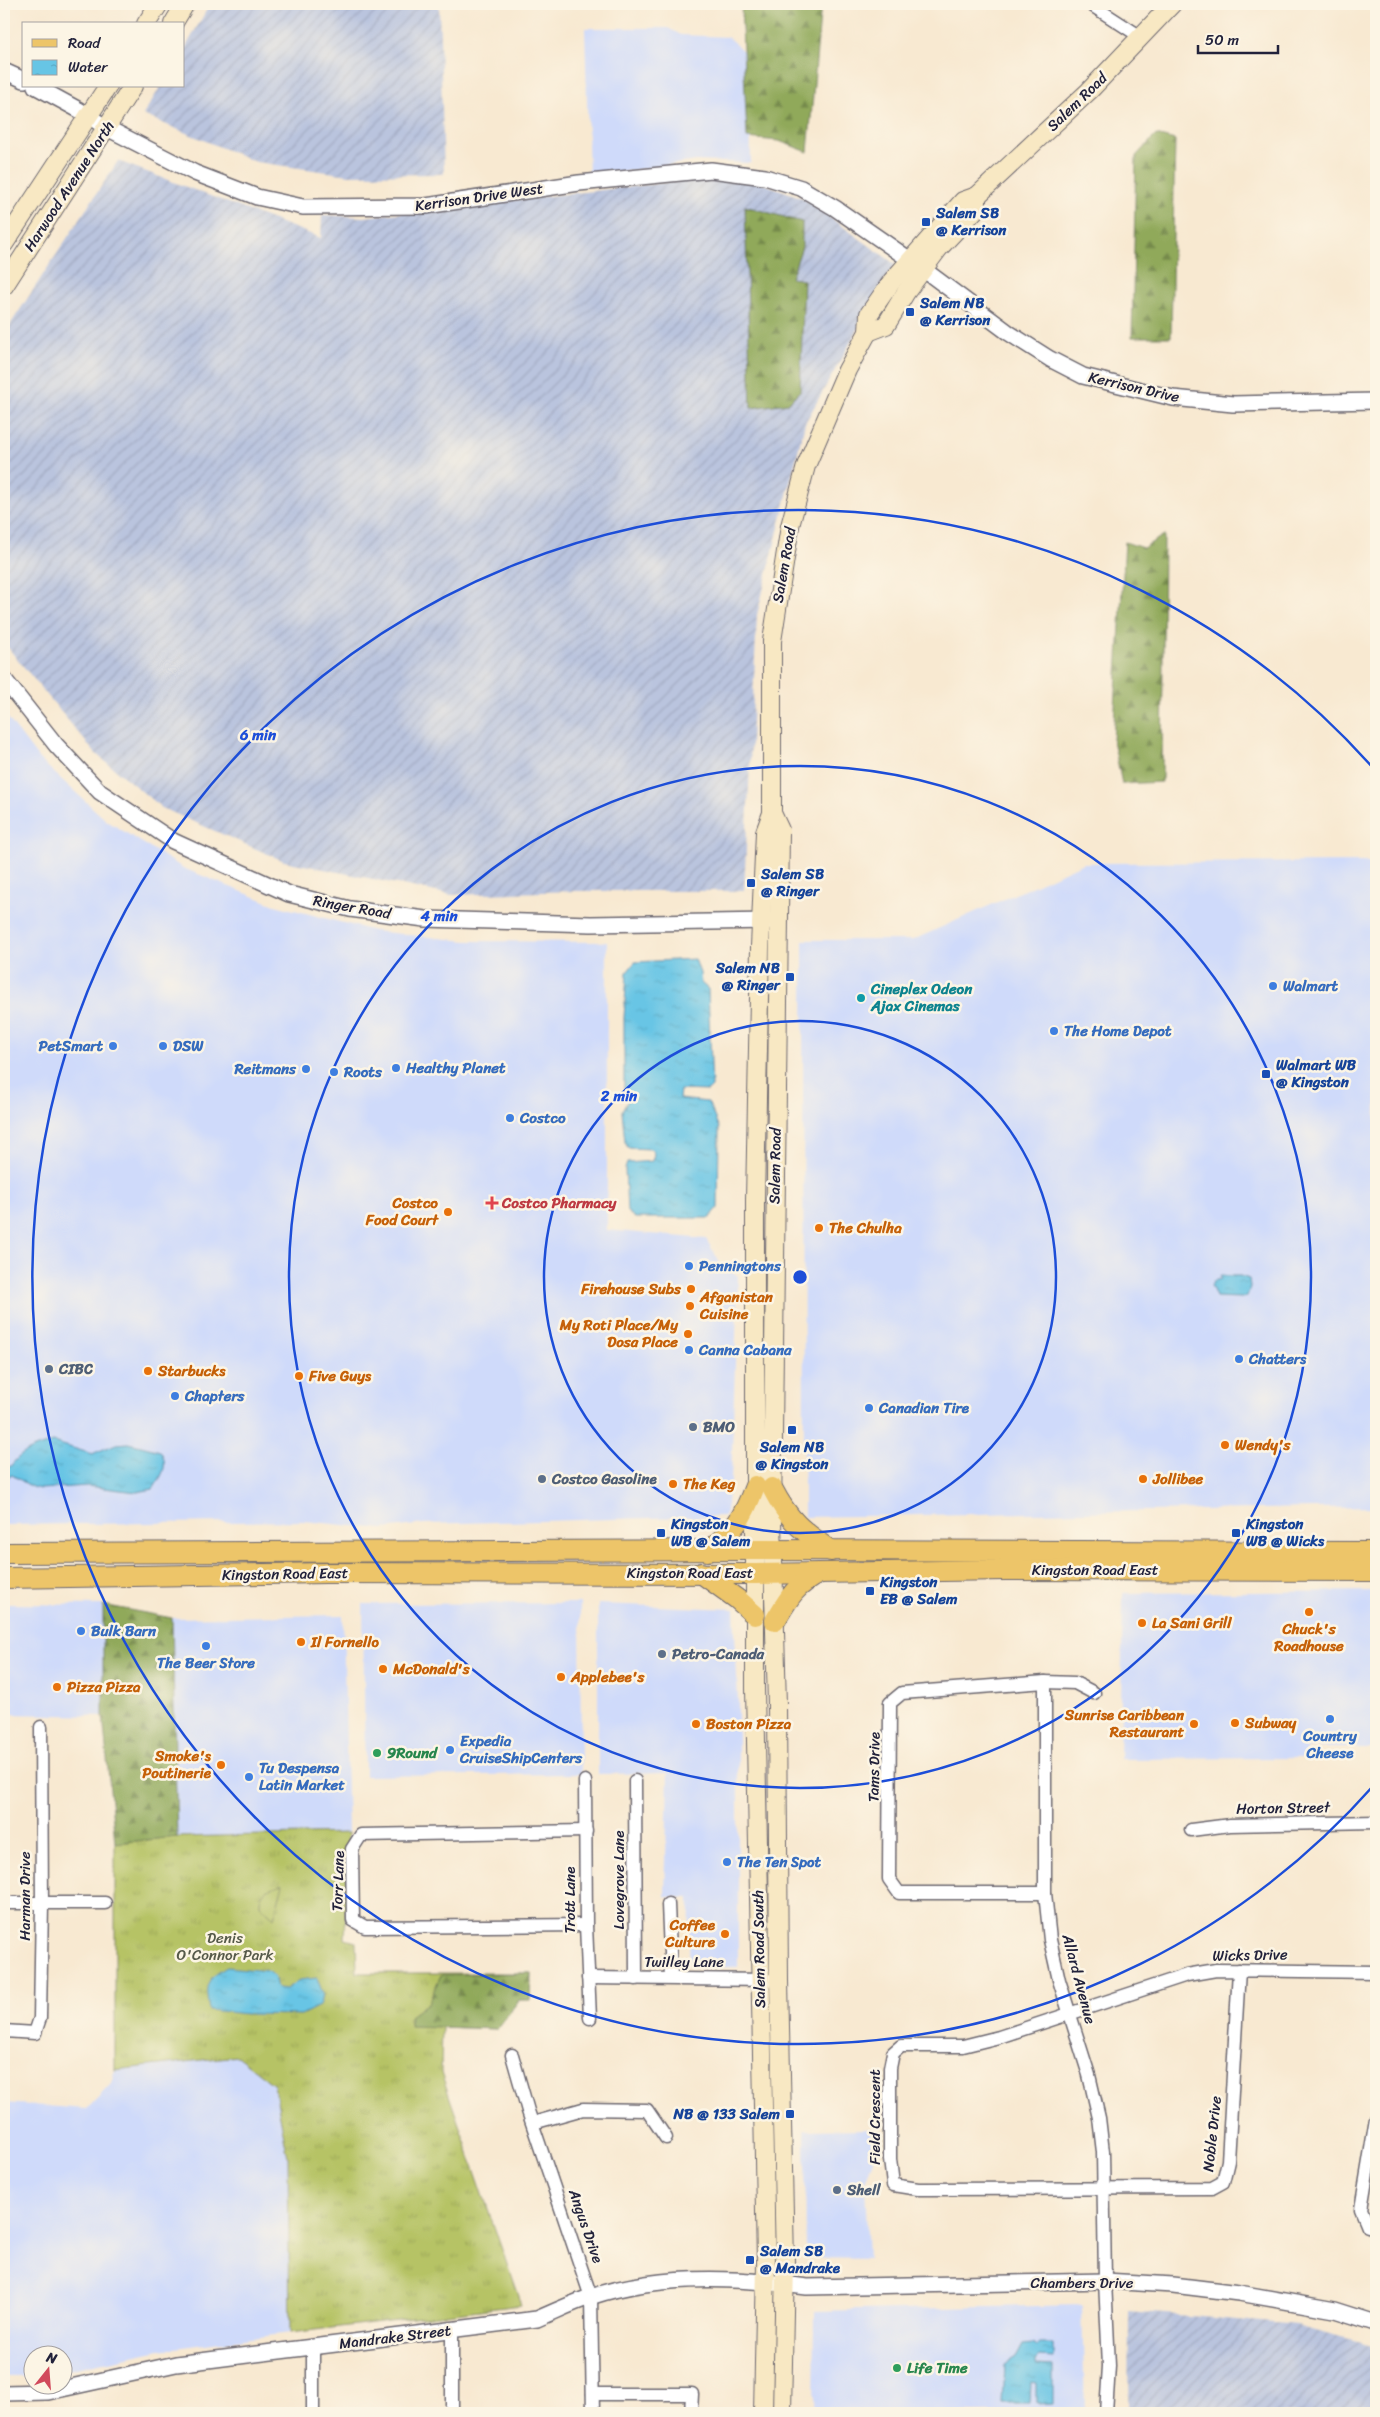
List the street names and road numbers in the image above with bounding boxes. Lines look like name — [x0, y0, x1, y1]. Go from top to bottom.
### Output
street label: Salem Road — [1041, 65, 1114, 138]
street label: Harwood Avenue North — [17, 115, 121, 257]
street label: Kerrison Drive West — [413, 175, 545, 219]
street label: Kerrison Drive — [1086, 364, 1182, 410]
street label: Salem Road — [765, 524, 804, 605]
street label: Ringer Road — [311, 887, 394, 927]
street label: Salem Road — [761, 1127, 789, 1204]
street label: Kingston Road East — [1032, 1557, 1159, 1583]
street label: Kingston Road East — [222, 1560, 349, 1588]
street label: Kingston Road East — [627, 1560, 754, 1586]
street label: Tams Drive — [860, 1732, 888, 1802]
street label: Horton Street — [1236, 1794, 1331, 1822]
street label: Lovegrove Lane — [606, 1831, 632, 1929]
street label: Torr Lane — [324, 1850, 352, 1912]
street label: Harman Drive — [12, 1851, 38, 1941]
street label: Trott Lane — [557, 1867, 583, 1933]
street label: Salem Road South — [745, 1889, 773, 2008]
street label: Allard Avenue — [1054, 1930, 1104, 2027]
street label: Wicks Drive — [1212, 1941, 1288, 1969]
street label: Twilley Lane — [644, 1949, 724, 1975]
street label: Field Crescent — [862, 2069, 888, 2165]
street label: Noble Drive — [1195, 2095, 1229, 2173]
street label: Angus Drive — [561, 2184, 611, 2267]
street label: Chambers Drive — [1031, 2270, 1134, 2296]
street label: Mandrake Street — [338, 2317, 453, 2357]

